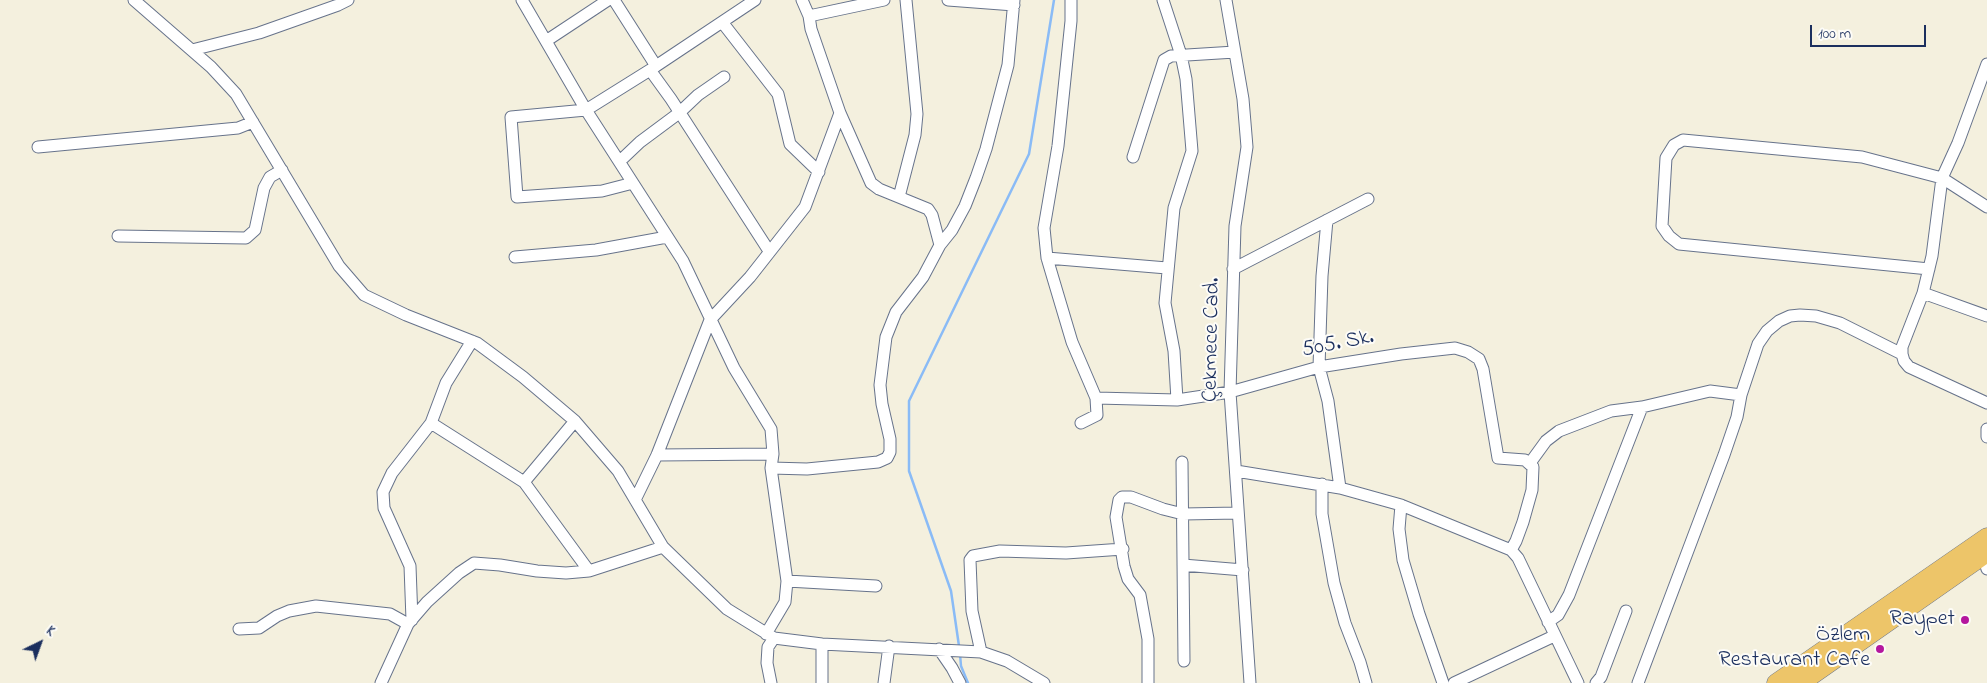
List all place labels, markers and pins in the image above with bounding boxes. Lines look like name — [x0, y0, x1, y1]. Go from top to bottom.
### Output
place label: Raypet — [1890, 607, 1955, 633]
marker: Raypet — [1959, 614, 1971, 626]
place label: Özlem Restaurant Cafe — [1719, 623, 1870, 674]
marker: Özlem Restaurant Cafe — [1874, 643, 1886, 655]

